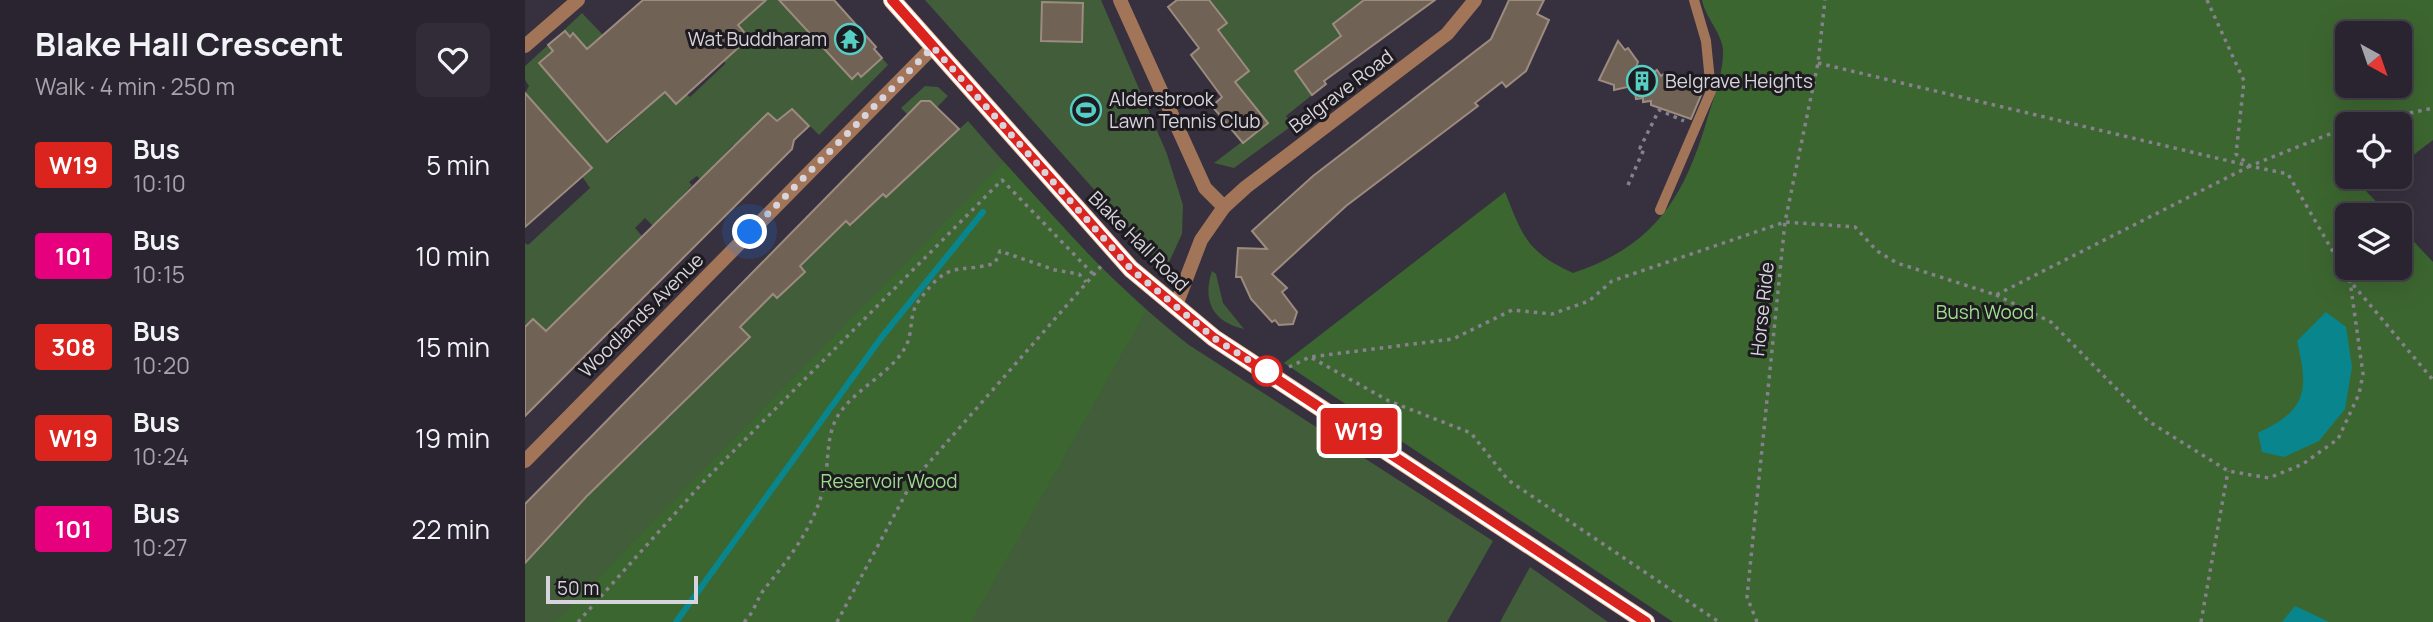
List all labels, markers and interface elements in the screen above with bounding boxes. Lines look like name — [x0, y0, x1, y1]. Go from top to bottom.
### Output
text: Blake Hall Crescent — [35, 21, 344, 66]
north arrow — [2335, 21, 2411, 98]
map controls — [2335, 21, 2412, 280]
temple icon: Wat Buddharam — [833, 22, 867, 56]
button: heart — [416, 23, 490, 97]
place label: Wat Buddharam — [688, 26, 827, 52]
street label: Belgrave Road — [1284, 43, 1398, 139]
building icon: Belgrave Heights — [1625, 64, 1659, 98]
place label: Belgrave Heights — [1665, 68, 1813, 94]
text: Walk · 4 min · 250 m — [35, 70, 235, 102]
place label: Aldersbrook Lawn Tennis Club — [1109, 86, 1261, 134]
sports icon: Aldersbrook Lawn Tennis Club — [1069, 93, 1103, 127]
button: locate — [2335, 112, 2412, 189]
text: Bus — [133, 131, 180, 167]
text: 5 min — [426, 147, 490, 183]
text: W19 — [49, 148, 98, 181]
text: 10:10 — [133, 167, 186, 199]
street label: Blake Hall Road — [1083, 185, 1195, 297]
button: layers — [2335, 203, 2412, 280]
your location — [732, 214, 767, 249]
text: Bus — [133, 222, 180, 258]
text: 10 min — [415, 238, 490, 274]
text: 101 — [55, 239, 92, 272]
street label: Woodlands Avenue — [573, 247, 709, 383]
text: 10:15 — [133, 258, 185, 290]
street label: Horse Ride — [1744, 261, 1780, 357]
park label: Bush Wood — [1936, 299, 2034, 325]
text: Bus — [133, 313, 180, 349]
text: 15 min — [416, 329, 490, 365]
text: 308 — [51, 330, 96, 363]
text: 10:20 — [133, 349, 190, 381]
unlabelled marker — [1252, 356, 1282, 386]
text: Bus — [133, 404, 180, 440]
line badge: W19 — [1319, 408, 1399, 454]
text: W19 — [1335, 414, 1383, 447]
text: 19 min — [415, 420, 490, 456]
text: W19 — [49, 421, 98, 454]
text: 10:24 — [133, 440, 189, 472]
park label: Reservoir Wood — [821, 468, 957, 494]
text: Bus — [133, 495, 180, 531]
text: 22 min — [412, 511, 490, 547]
text: 101 — [55, 512, 92, 545]
text: 10:27 — [133, 531, 188, 563]
scale bar — [546, 573, 698, 605]
text: 50 m — [557, 575, 599, 601]

